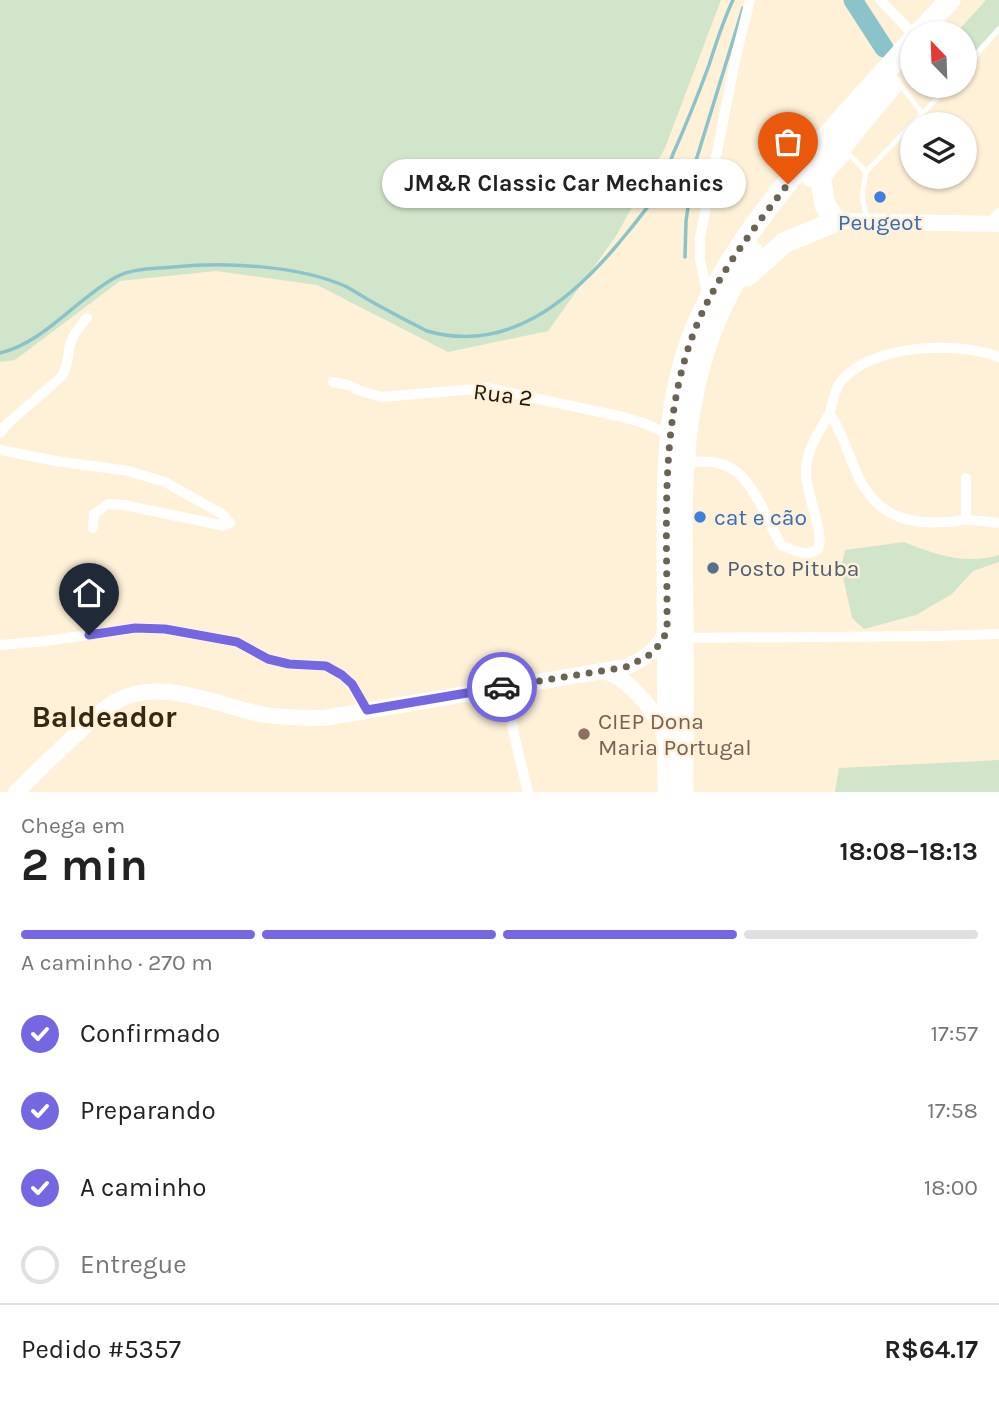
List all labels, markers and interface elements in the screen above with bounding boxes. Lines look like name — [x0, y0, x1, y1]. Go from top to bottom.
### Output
north arrow — [900, 21, 976, 98]
map controls — [900, 21, 977, 189]
pin — [758, 112, 818, 184]
button: layers — [900, 112, 977, 189]
icon: bag — [769, 123, 807, 161]
callout: JM&R Classic Car Mechanics — [382, 160, 746, 208]
text: JM&R Classic Car Mechanics — [404, 170, 724, 197]
marker: Peugeot — [872, 189, 888, 205]
place label: Peugeot — [838, 209, 923, 236]
street label: Rua 2 — [472, 378, 534, 412]
place label: cat e cão — [714, 504, 807, 531]
marker: cat e cão — [692, 509, 708, 525]
place label: Posto Pituba — [727, 555, 860, 582]
marker: Posto Pituba — [705, 560, 721, 576]
pin — [59, 563, 119, 635]
icon: home — [70, 574, 108, 612]
courier — [467, 652, 537, 722]
icon: car — [483, 668, 521, 706]
district label: Baldeador — [31, 699, 177, 735]
place label: CIEP Dona Maria Portugal — [598, 708, 752, 761]
marker: CIEP Dona Maria Portugal — [576, 726, 592, 742]
text: Chega em — [21, 812, 125, 839]
text: 18:08–18:13 — [839, 836, 978, 867]
text: 2 min — [21, 838, 148, 892]
text: A caminho · 270 m — [21, 949, 213, 976]
icon: check — [21, 1015, 59, 1053]
text: Confirmado — [80, 1018, 220, 1049]
text: 17:57 — [931, 1020, 978, 1047]
icon: check — [21, 1092, 59, 1130]
text: Preparando — [80, 1095, 216, 1126]
text: 17:58 — [927, 1097, 978, 1124]
icon: check — [21, 1169, 59, 1207]
text: A caminho — [80, 1172, 207, 1203]
text: 18:00 — [924, 1174, 978, 1201]
text: Entregue — [80, 1249, 187, 1280]
text: Pedido #5357 — [21, 1334, 181, 1365]
text: R$64.17 — [884, 1334, 978, 1365]

